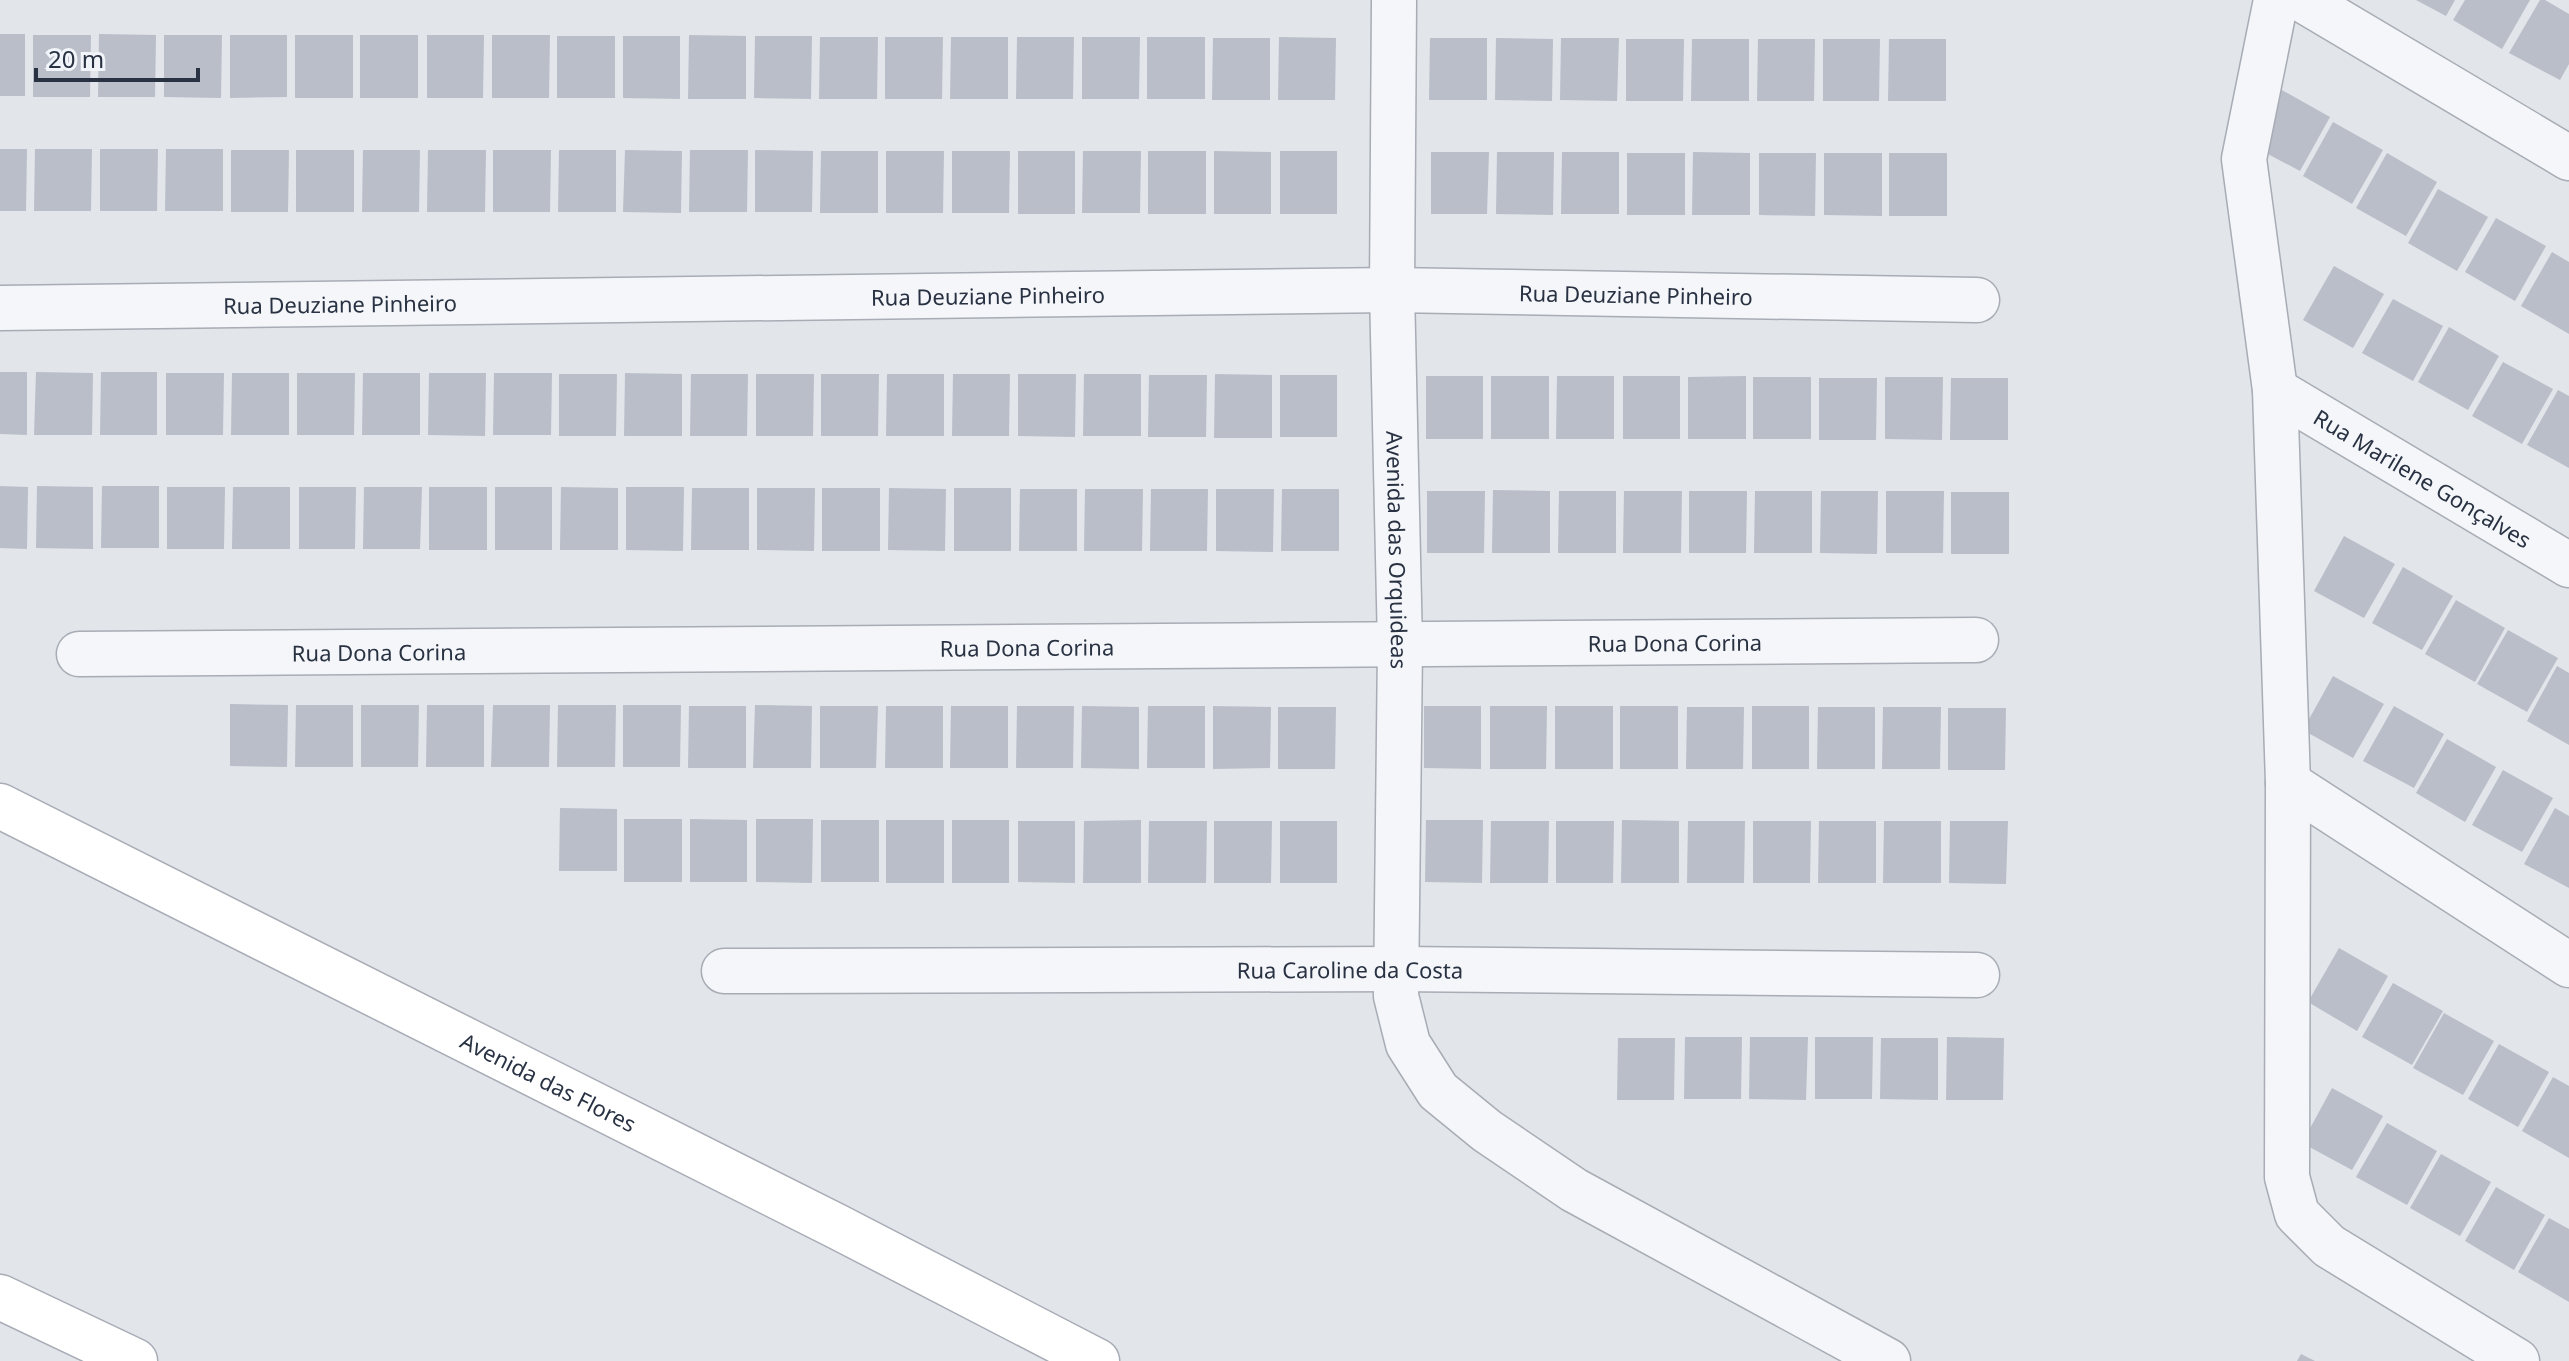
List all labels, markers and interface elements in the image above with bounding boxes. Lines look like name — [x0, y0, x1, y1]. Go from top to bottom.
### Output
scale bar — [36, 32, 198, 82]
text: 20 m — [48, 42, 104, 75]
street label: Rua Deuziane Pinheiro — [1519, 277, 1753, 311]
street label: Rua Deuziane Pinheiro — [871, 279, 1105, 312]
street label: Rua Deuziane Pinheiro — [223, 287, 457, 320]
street label: Rua Marilene Gonçalves — [2309, 402, 2537, 554]
street label: Avenida das Orquideas — [1380, 430, 1415, 669]
street label: Rua Dona Corina — [1588, 627, 1762, 658]
street label: Rua Dona Corina — [940, 631, 1114, 663]
street label: Rua Dona Corina — [292, 636, 466, 667]
street label: Rua Caroline da Costa — [1237, 954, 1463, 985]
street label: Avenida das Flores — [456, 1025, 642, 1138]

